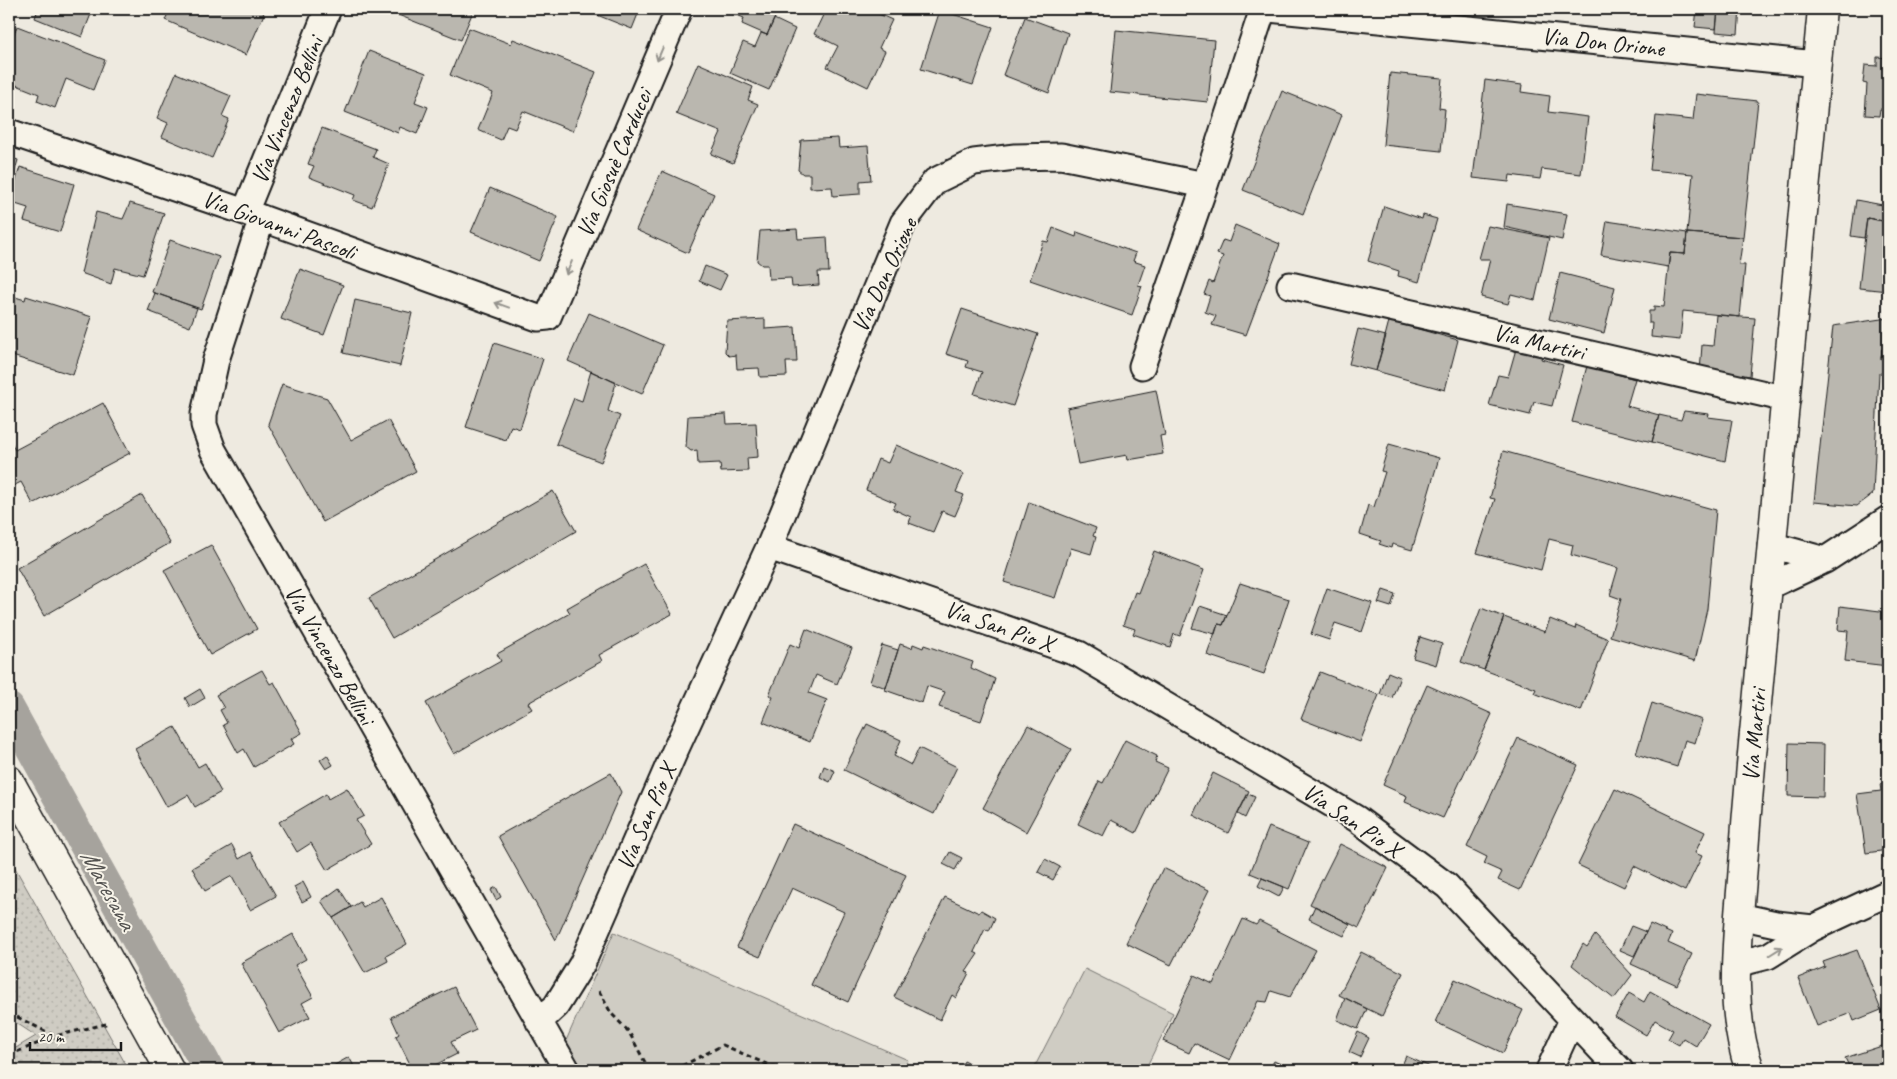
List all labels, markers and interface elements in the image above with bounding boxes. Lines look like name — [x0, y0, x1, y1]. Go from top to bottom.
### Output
street label: Via Don Orione — [1540, 21, 1668, 64]
street label: Via Vincenzo Bellini — [244, 30, 331, 188]
one-way arrow — [655, 46, 665, 61]
street label: Via Giosuè Carducci — [569, 81, 660, 242]
street label: Via Giovanni Pascoli — [198, 183, 363, 268]
street label: Via Don Orione — [844, 211, 924, 337]
one-way arrow — [564, 260, 574, 275]
one-way arrow — [495, 300, 510, 309]
street label: Via Martiri — [1490, 317, 1590, 368]
street label: Via Vincenzo Bellini — [278, 580, 383, 732]
street label: Via San Pio X — [941, 594, 1060, 660]
street label: Via Martiri — [1735, 685, 1773, 783]
street label: Via San Pio X — [609, 756, 684, 874]
street label: Via San Pio X — [1297, 776, 1410, 866]
water label: Maresana — [73, 844, 144, 937]
one-way arrow — [1769, 945, 1783, 955]
scale bar — [30, 1019, 121, 1051]
text: 20 m — [38, 1028, 65, 1047]

